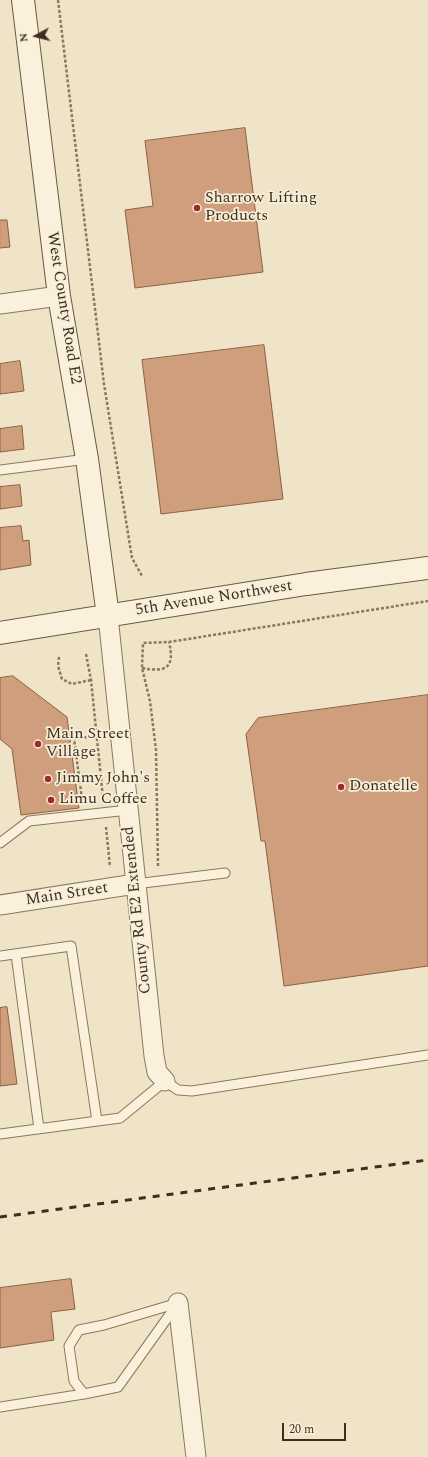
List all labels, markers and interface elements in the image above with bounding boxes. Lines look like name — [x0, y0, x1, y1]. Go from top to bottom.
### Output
north arrow — [16, 16, 56, 56]
text: N — [15, 32, 33, 43]
place label: Sharrow Lifting Products — [205, 189, 317, 227]
marker: Sharrow Lifting Products — [192, 203, 202, 213]
street label: West County Road E2 — [41, 230, 85, 386]
street label: 5th Avenue Northwest — [134, 577, 294, 621]
place label: Main Street Village — [46, 725, 129, 763]
marker: Main Street Village — [33, 739, 43, 749]
place label: Jimmy John's — [56, 769, 150, 789]
marker: Jimmy John's — [43, 774, 53, 784]
place label: Donatelle — [349, 777, 418, 797]
marker: Donatelle — [336, 782, 346, 792]
place label: Limu Coffee — [59, 790, 148, 810]
marker: Limu Coffee — [46, 795, 56, 805]
street label: County Rd E2 Extended — [120, 825, 156, 995]
street label: Main Street — [24, 879, 110, 911]
scale bar — [284, 1415, 348, 1441]
text: 20 m — [289, 1420, 314, 1439]

